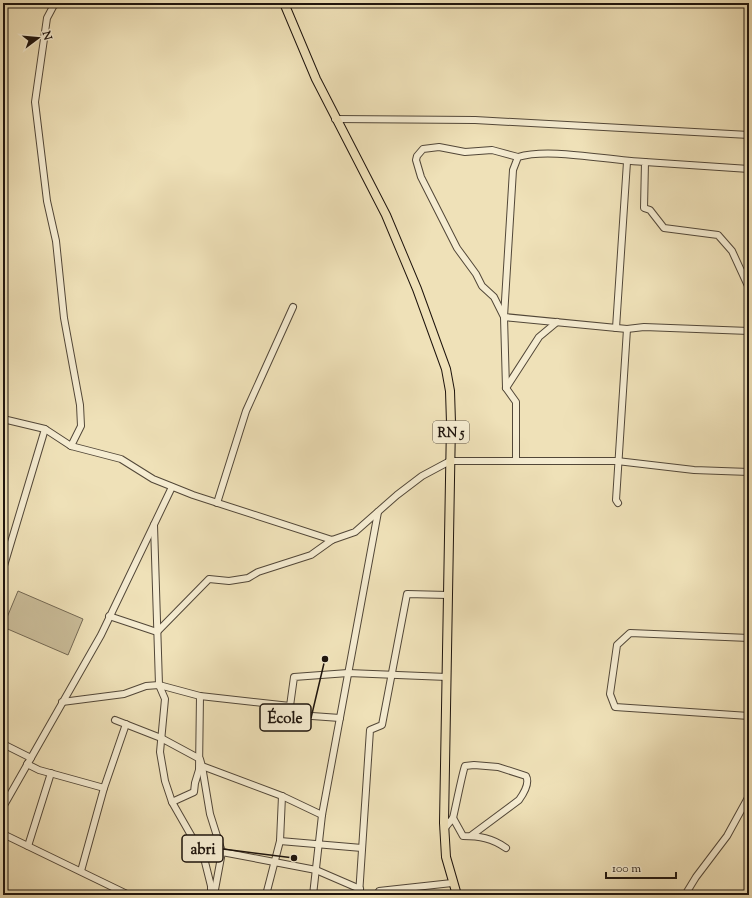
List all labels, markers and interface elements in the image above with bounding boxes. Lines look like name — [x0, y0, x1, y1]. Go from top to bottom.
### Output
north arrow — [18, 18, 58, 58]
text: N — [37, 28, 56, 42]
road number: RN 5 — [433, 421, 469, 443]
callout: École — [260, 704, 311, 731]
text: École — [268, 707, 303, 730]
callout: abri — [182, 835, 223, 862]
text: abri — [191, 840, 216, 861]
scale bar — [606, 854, 676, 880]
text: 100 m — [612, 860, 641, 878]

